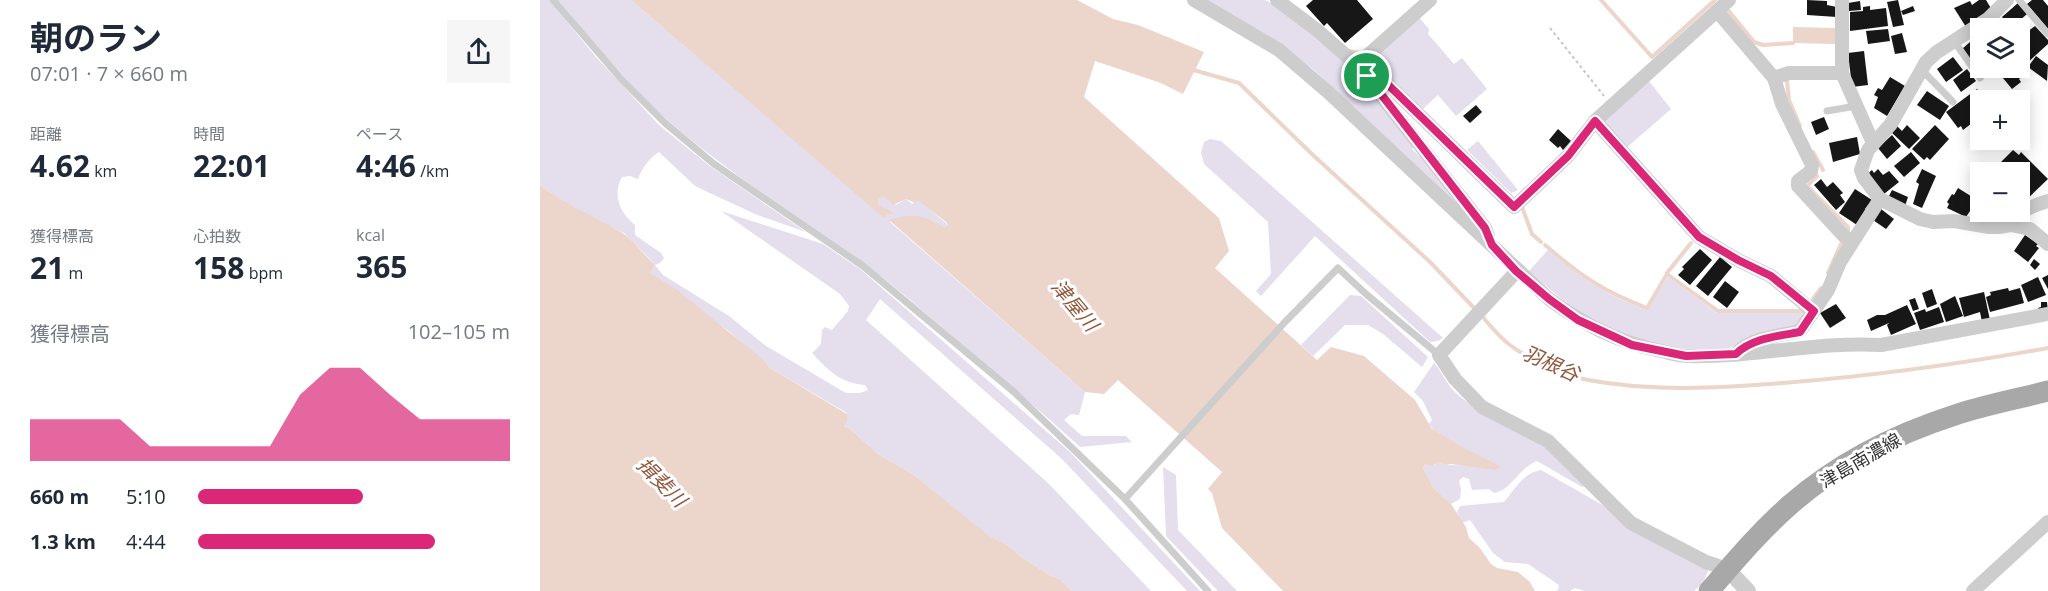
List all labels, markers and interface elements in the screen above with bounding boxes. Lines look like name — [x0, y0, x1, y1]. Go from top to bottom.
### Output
text: 朝のラン — [30, 15, 162, 60]
map controls — [1970, 18, 2030, 222]
button: layers — [1970, 18, 2030, 78]
button: share — [447, 20, 510, 83]
pin — [1341, 50, 1392, 101]
icon: arrive — [1350, 59, 1383, 92]
text: 07:01 · 7 × 660 m — [30, 60, 188, 87]
button: + — [1970, 90, 2030, 150]
text: 距離 — [30, 123, 62, 145]
text: 時間 — [193, 123, 225, 145]
text: ペース — [356, 123, 403, 145]
text: 4.62 — [30, 145, 90, 186]
text: 22:01 — [193, 145, 270, 186]
text: 4:46 — [356, 145, 416, 186]
text: km — [90, 160, 117, 182]
text: /km — [416, 160, 449, 182]
button: − — [1970, 162, 2030, 222]
text: kcal — [356, 224, 385, 246]
text: 獲得標高 — [30, 225, 94, 247]
text: 心拍数 — [193, 225, 241, 247]
text: 365 — [356, 246, 407, 287]
text: 21 — [30, 247, 64, 288]
text: 158 — [193, 247, 244, 288]
text: m — [64, 262, 83, 284]
text: bpm — [244, 262, 283, 284]
water label: 津屋川 — [1045, 273, 1106, 338]
text: 102–105 m — [408, 318, 510, 345]
text: 獲得標高 — [30, 320, 110, 347]
water label: 羽根谷 — [1518, 338, 1586, 388]
street label: 津島南濃線 — [1815, 427, 1905, 493]
water label: 揖斐川 — [631, 451, 694, 514]
text: 660 m — [30, 483, 89, 510]
text: 5:10 — [126, 483, 166, 510]
text: 1.3 km — [30, 528, 96, 555]
text: 4:44 — [126, 528, 166, 555]

